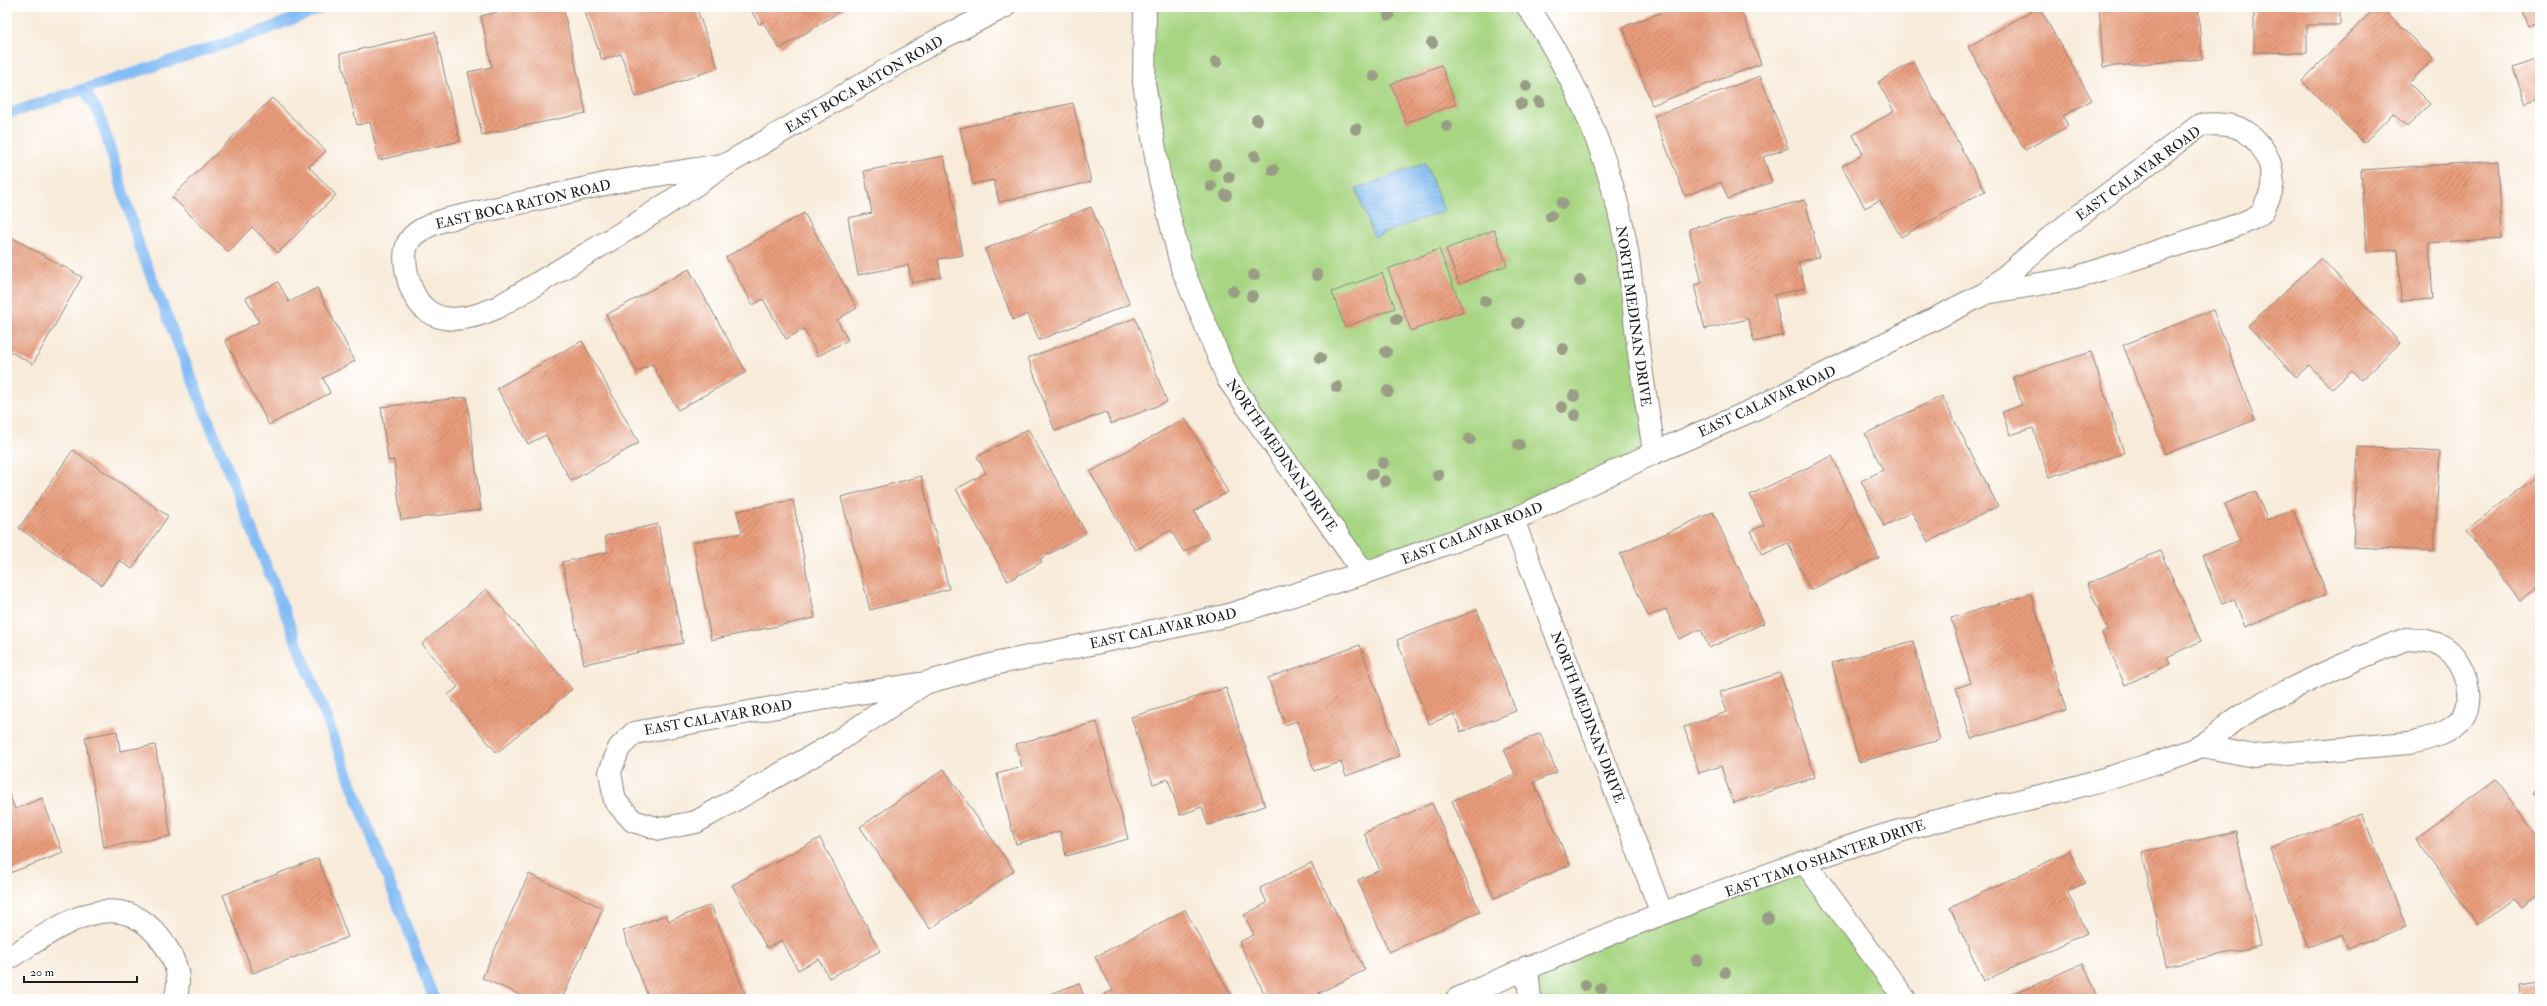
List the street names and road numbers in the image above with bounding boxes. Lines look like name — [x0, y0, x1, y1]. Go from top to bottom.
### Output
street label: EAST BOCA RATON ROAD — [782, 32, 946, 137]
street label: EAST CALAVAR ROAD — [2073, 122, 2204, 224]
street label: EAST BOCA RATON ROAD — [434, 176, 612, 233]
street label: NORTH MEDINAN DRIVE — [1612, 225, 1655, 407]
street label: EAST CALAVAR ROAD — [1696, 362, 1839, 441]
street label: NORTH MEDINAN DRIVE — [1222, 376, 1341, 535]
street label: EAST CALAVAR ROAD — [1399, 499, 1545, 568]
street label: EAST CALAVAR ROAD — [1088, 605, 1238, 652]
street label: NORTH MEDINAN DRIVE — [1547, 629, 1628, 805]
street label: EAST CALAVAR ROAD — [643, 696, 793, 739]
street label: EAST TAM O SHANTER DRIVE — [1723, 816, 1928, 901]

